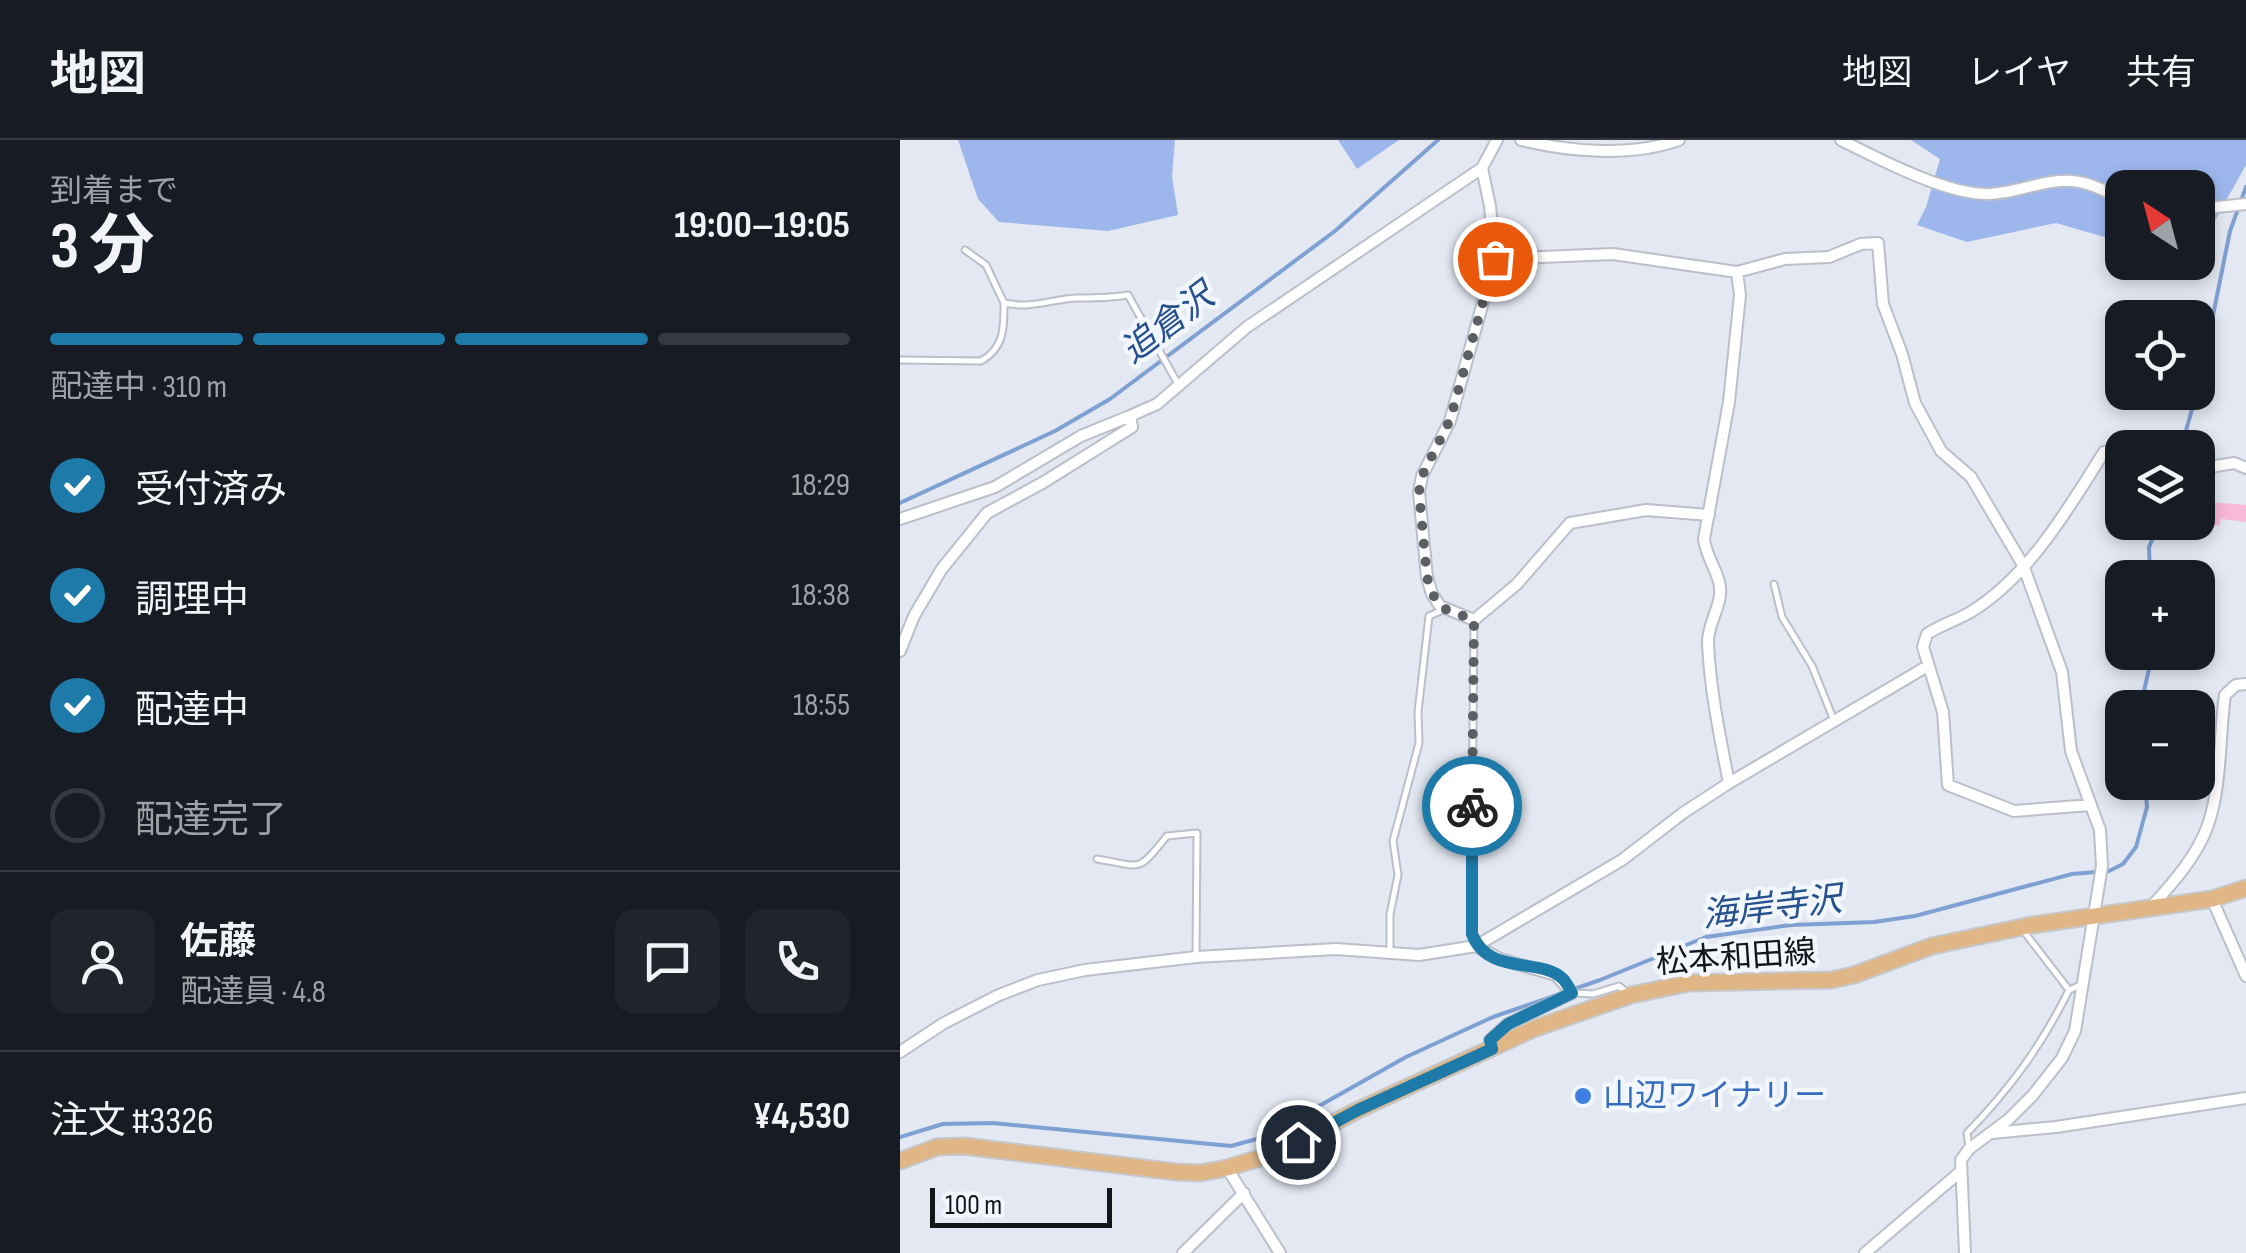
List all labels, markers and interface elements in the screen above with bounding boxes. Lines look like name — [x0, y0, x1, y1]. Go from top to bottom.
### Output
text: 地図 — [50, 47, 146, 104]
text: 地図 — [1842, 52, 1912, 95]
text: レイヤ — [1967, 52, 2071, 95]
text: 共有 — [2126, 52, 2196, 95]
north arrow — [2105, 170, 2215, 280]
map controls — [2105, 170, 2215, 800]
text: 到着まで — [50, 172, 178, 211]
text: 19:00–19:05 — [674, 203, 850, 248]
text: 3 分 — [50, 209, 154, 287]
pin — [1453, 217, 1538, 302]
icon: bag — [1468, 232, 1523, 287]
water label: 追倉沢 — [1113, 273, 1226, 373]
button: locate — [2105, 300, 2215, 410]
text: 配達中 · 310 m — [50, 368, 227, 407]
button: layers — [2105, 430, 2215, 540]
icon: check — [50, 458, 105, 513]
text: 18:29 — [791, 466, 850, 505]
text: 受付済み — [135, 468, 287, 513]
button: + — [2105, 560, 2215, 670]
icon: check — [50, 568, 105, 623]
text: 18:38 — [791, 576, 850, 615]
text: 調理中 — [135, 578, 249, 623]
icon: check — [50, 678, 105, 733]
text: 18:55 — [793, 686, 850, 725]
text: 配達中 — [135, 688, 249, 733]
button: − — [2105, 690, 2215, 800]
courier — [1422, 756, 1522, 856]
icon: bike — [1445, 779, 1500, 834]
text: 配達完了 — [135, 798, 287, 843]
water label: 海岸寺沢 — [1700, 878, 1848, 938]
button: person — [50, 909, 155, 1014]
button: chat — [615, 909, 720, 1014]
button: phone — [745, 909, 850, 1014]
text: 佐藤 — [180, 920, 256, 965]
street label: 松本和田線 — [1655, 933, 1817, 983]
text: 配達員 · 4.8 — [180, 973, 326, 1012]
place label: 山辺ワイナリー — [1603, 1077, 1826, 1116]
marker: 山辺ワイナリー — [1572, 1085, 1594, 1107]
text: ¥4,530 — [753, 1094, 850, 1139]
text: 注文 #3326 — [50, 1099, 214, 1144]
pin — [1256, 1100, 1341, 1185]
icon: home — [1271, 1115, 1326, 1170]
scale bar — [930, 1183, 1112, 1228]
text: 100 m — [945, 1189, 1002, 1222]

